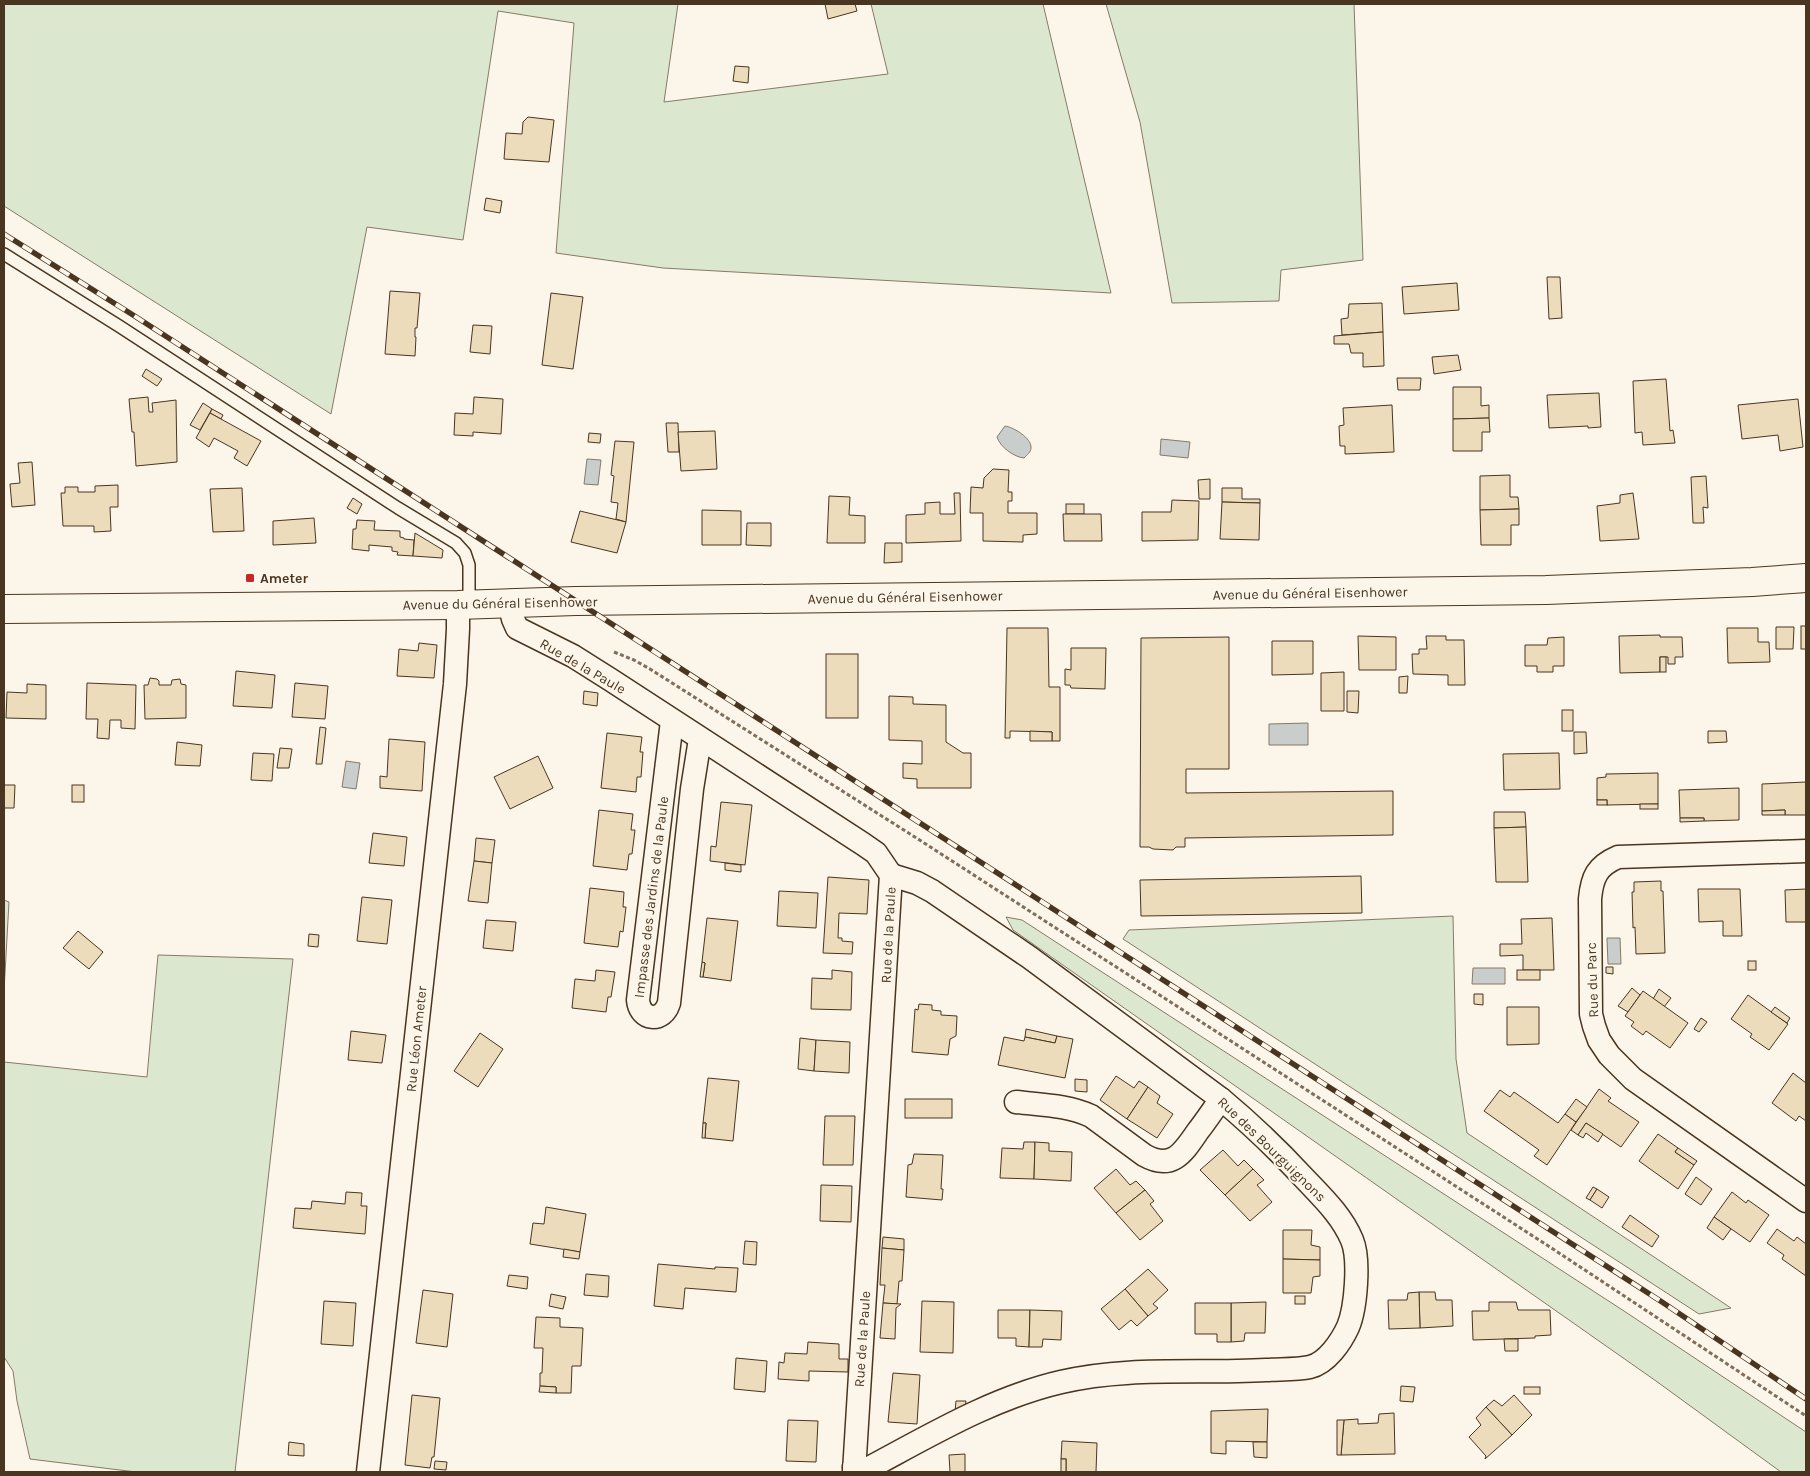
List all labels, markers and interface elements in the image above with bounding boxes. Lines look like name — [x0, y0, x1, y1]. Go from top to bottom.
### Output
place label: Ameter — [260, 570, 308, 587]
marker: Ameter — [244, 572, 256, 584]
street label: Avenue du Général Eisenhower — [1212, 583, 1409, 604]
street label: Avenue du Général Eisenhower — [807, 587, 1004, 608]
street label: Avenue du Général Eisenhower — [402, 593, 599, 614]
street label: Rue de la Paule — [537, 635, 629, 698]
street label: Impasse des Jardins de la Paule — [631, 795, 672, 999]
street label: Rue de la Paule — [877, 886, 900, 984]
street label: Rue du Parc — [1583, 942, 1602, 1018]
street label: Rue Léon Ameter — [402, 984, 431, 1093]
street label: Rue des Bourguignons — [1214, 1093, 1329, 1205]
street label: Rue de la Paule — [851, 1290, 874, 1388]

